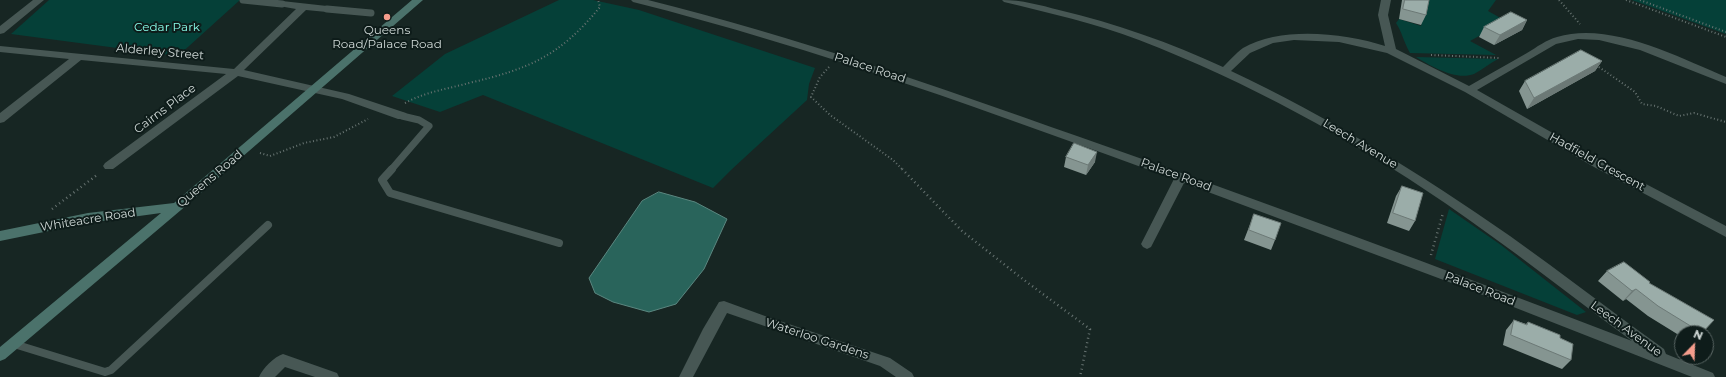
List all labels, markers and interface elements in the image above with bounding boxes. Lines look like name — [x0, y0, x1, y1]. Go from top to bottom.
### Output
marker: Queens Road/Palace Road — [382, 12, 392, 22]
park label: Cedar Park — [134, 20, 200, 34]
place label: Queens Road/Palace Road — [332, 23, 442, 51]
street label: Alderley Street — [115, 41, 205, 63]
street label: Palace Road — [832, 50, 908, 86]
street label: Cairns Place — [131, 81, 199, 137]
street label: Leech Avenue — [1320, 116, 1400, 172]
street label: Hadfield Crescent — [1547, 130, 1647, 194]
street label: Queens Road — [174, 147, 246, 211]
street label: Palace Road — [1139, 156, 1213, 194]
street label: Whiteacre Road — [39, 205, 137, 235]
street label: Palace Road — [1443, 269, 1517, 309]
street label: Leech Avenue — [1588, 298, 1664, 360]
street label: Waterloo Gardens — [763, 315, 871, 363]
north arrow — [1674, 325, 1714, 365]
text: N — [1691, 327, 1705, 343]

